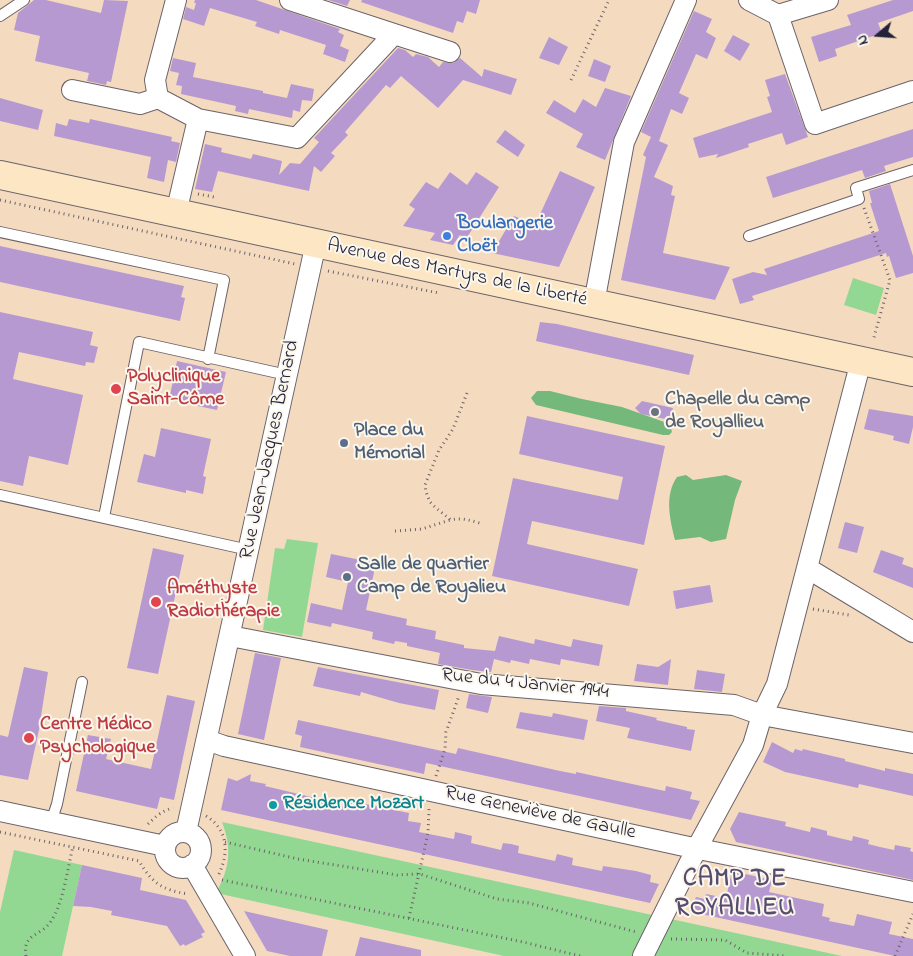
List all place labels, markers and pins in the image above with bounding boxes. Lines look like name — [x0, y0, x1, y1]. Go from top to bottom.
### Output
place label: Boulangerie Cloët — [457, 213, 553, 260]
marker: Boulangerie Cloët — [441, 230, 453, 242]
place label: Polyclinique Saint-Côme — [127, 366, 224, 413]
marker: Polyclinique Saint-Côme — [109, 382, 123, 396]
place label: Chapelle du camp de Royallieu — [665, 389, 810, 436]
marker: Chapelle du camp de Royallieu — [649, 406, 661, 418]
place label: Place du Mémorial — [354, 420, 425, 467]
marker: Place du Mémorial — [338, 437, 350, 449]
place label: Salle de quartier Camp de Royalieu — [357, 554, 506, 601]
marker: Salle de quartier Camp de Royalieu — [341, 571, 353, 583]
place label: Améthyste Radiothérapie — [167, 578, 280, 625]
marker: Améthyste Radiothérapie — [149, 595, 163, 609]
place label: Centre Médico Psychologique — [40, 714, 155, 761]
marker: Centre Médico Psychologique — [22, 731, 36, 745]
place label: Résidence Mozart — [283, 793, 424, 817]
marker: Résidence Mozart — [267, 799, 279, 811]

